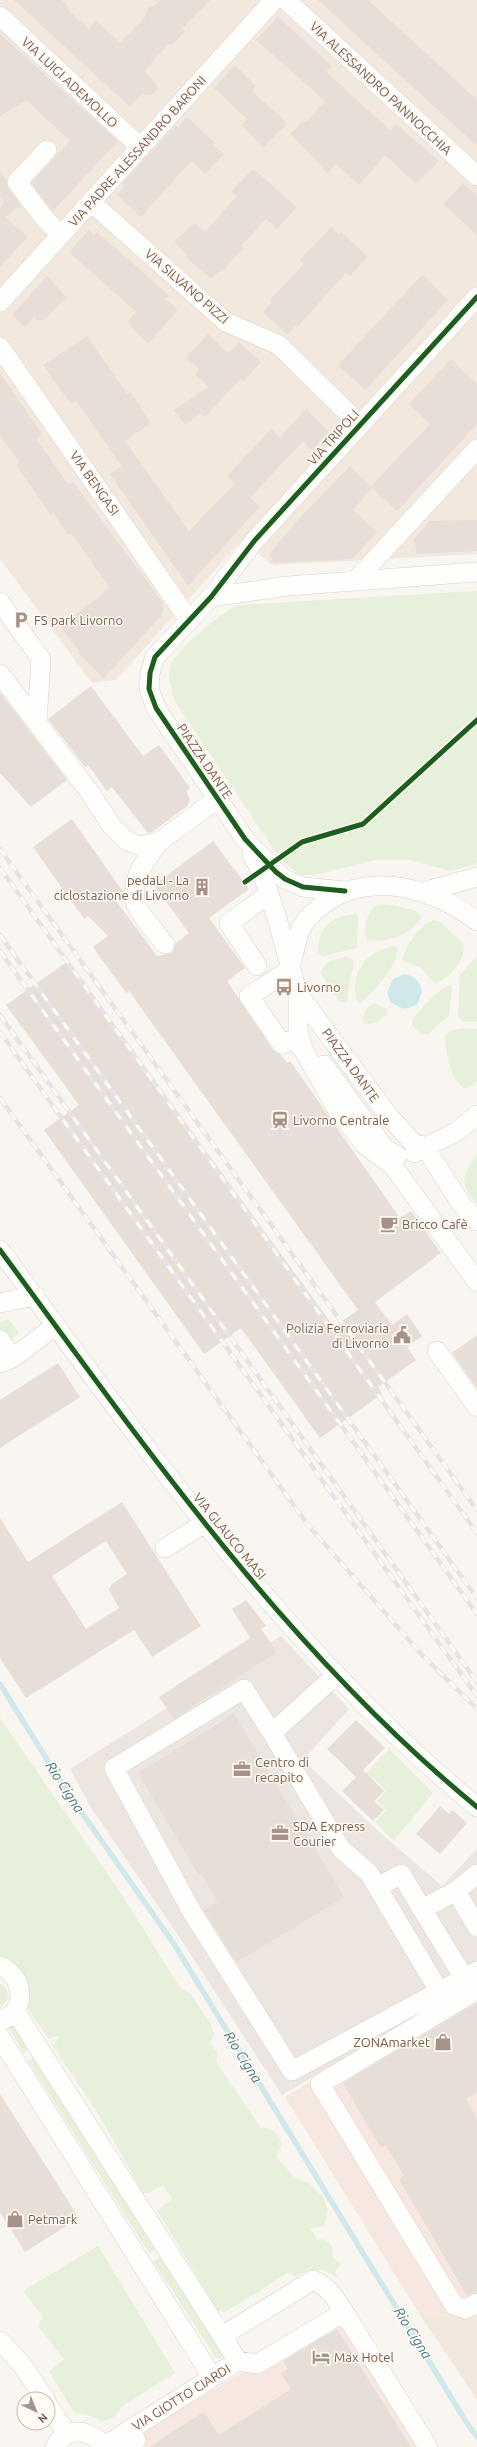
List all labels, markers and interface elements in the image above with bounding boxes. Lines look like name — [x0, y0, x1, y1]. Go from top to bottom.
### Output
street label: VIA ALESSANDRO PANNOCCHIA — [307, 19, 455, 158]
street label: VIA LUIGI ADEMOLLO — [19, 34, 121, 130]
street label: VIA PADRE ALESSANDRO BARONI — [66, 73, 208, 229]
street label: VIA SILVANO PIZZI — [142, 246, 232, 326]
street label: VIA TRIPOLI — [305, 406, 361, 468]
street label: VIA BENGASI — [68, 448, 122, 518]
parking icon: FS park Livorno — [11, 610, 31, 630]
place label: FS park Livorno — [34, 613, 123, 627]
street label: PIAZZA DANTE — [175, 721, 235, 801]
place label: pedaLI - La ciclostazione di Livorno — [54, 873, 189, 902]
building icon: pedaLI - La ciclostazione di Livorno — [192, 877, 212, 897]
bus stop icon: Livorno — [274, 977, 294, 997]
place label: Livorno — [297, 980, 341, 994]
street label: PIAZZA DANTE — [320, 1026, 382, 1104]
station icon: Livorno Centrale — [270, 1110, 290, 1130]
place label: Livorno Centrale — [293, 1113, 389, 1127]
cafe icon: Bricco Cafè — [379, 1214, 399, 1234]
place label: Bricco Cafè — [402, 1217, 468, 1231]
place label: Polizia Ferroviaria di Livorno — [286, 1321, 389, 1350]
public building icon: Polizia Ferroviaria di Livorno — [392, 1325, 412, 1345]
street label: VIA GLAUCO MASI — [191, 1490, 269, 1582]
place label: Centro di recapito — [255, 1755, 309, 1784]
water label: Rio Cigna — [42, 1758, 88, 1816]
office icon: Centro di recapito — [232, 1759, 252, 1779]
place label: SDA Express Courier — [293, 1819, 366, 1848]
office icon: SDA Express Courier — [270, 1823, 290, 1843]
water label: Rio Cigna — [221, 2028, 265, 2086]
shop icon: ZONAmarket — [433, 2032, 453, 2052]
place label: ZONAmarket — [354, 2035, 430, 2049]
shop icon: Petmark — [5, 2209, 25, 2229]
place label: Petmark — [28, 2212, 78, 2226]
water label: Rio Cigna — [391, 2304, 435, 2362]
hotel icon: Max Hotel — [311, 2347, 331, 2367]
place label: Max Hotel — [334, 2350, 394, 2364]
street label: VIA GIOTTO CIARDI — [129, 2361, 233, 2433]
north arrow — [16, 2391, 56, 2431]
text: N — [36, 2411, 50, 2425]

